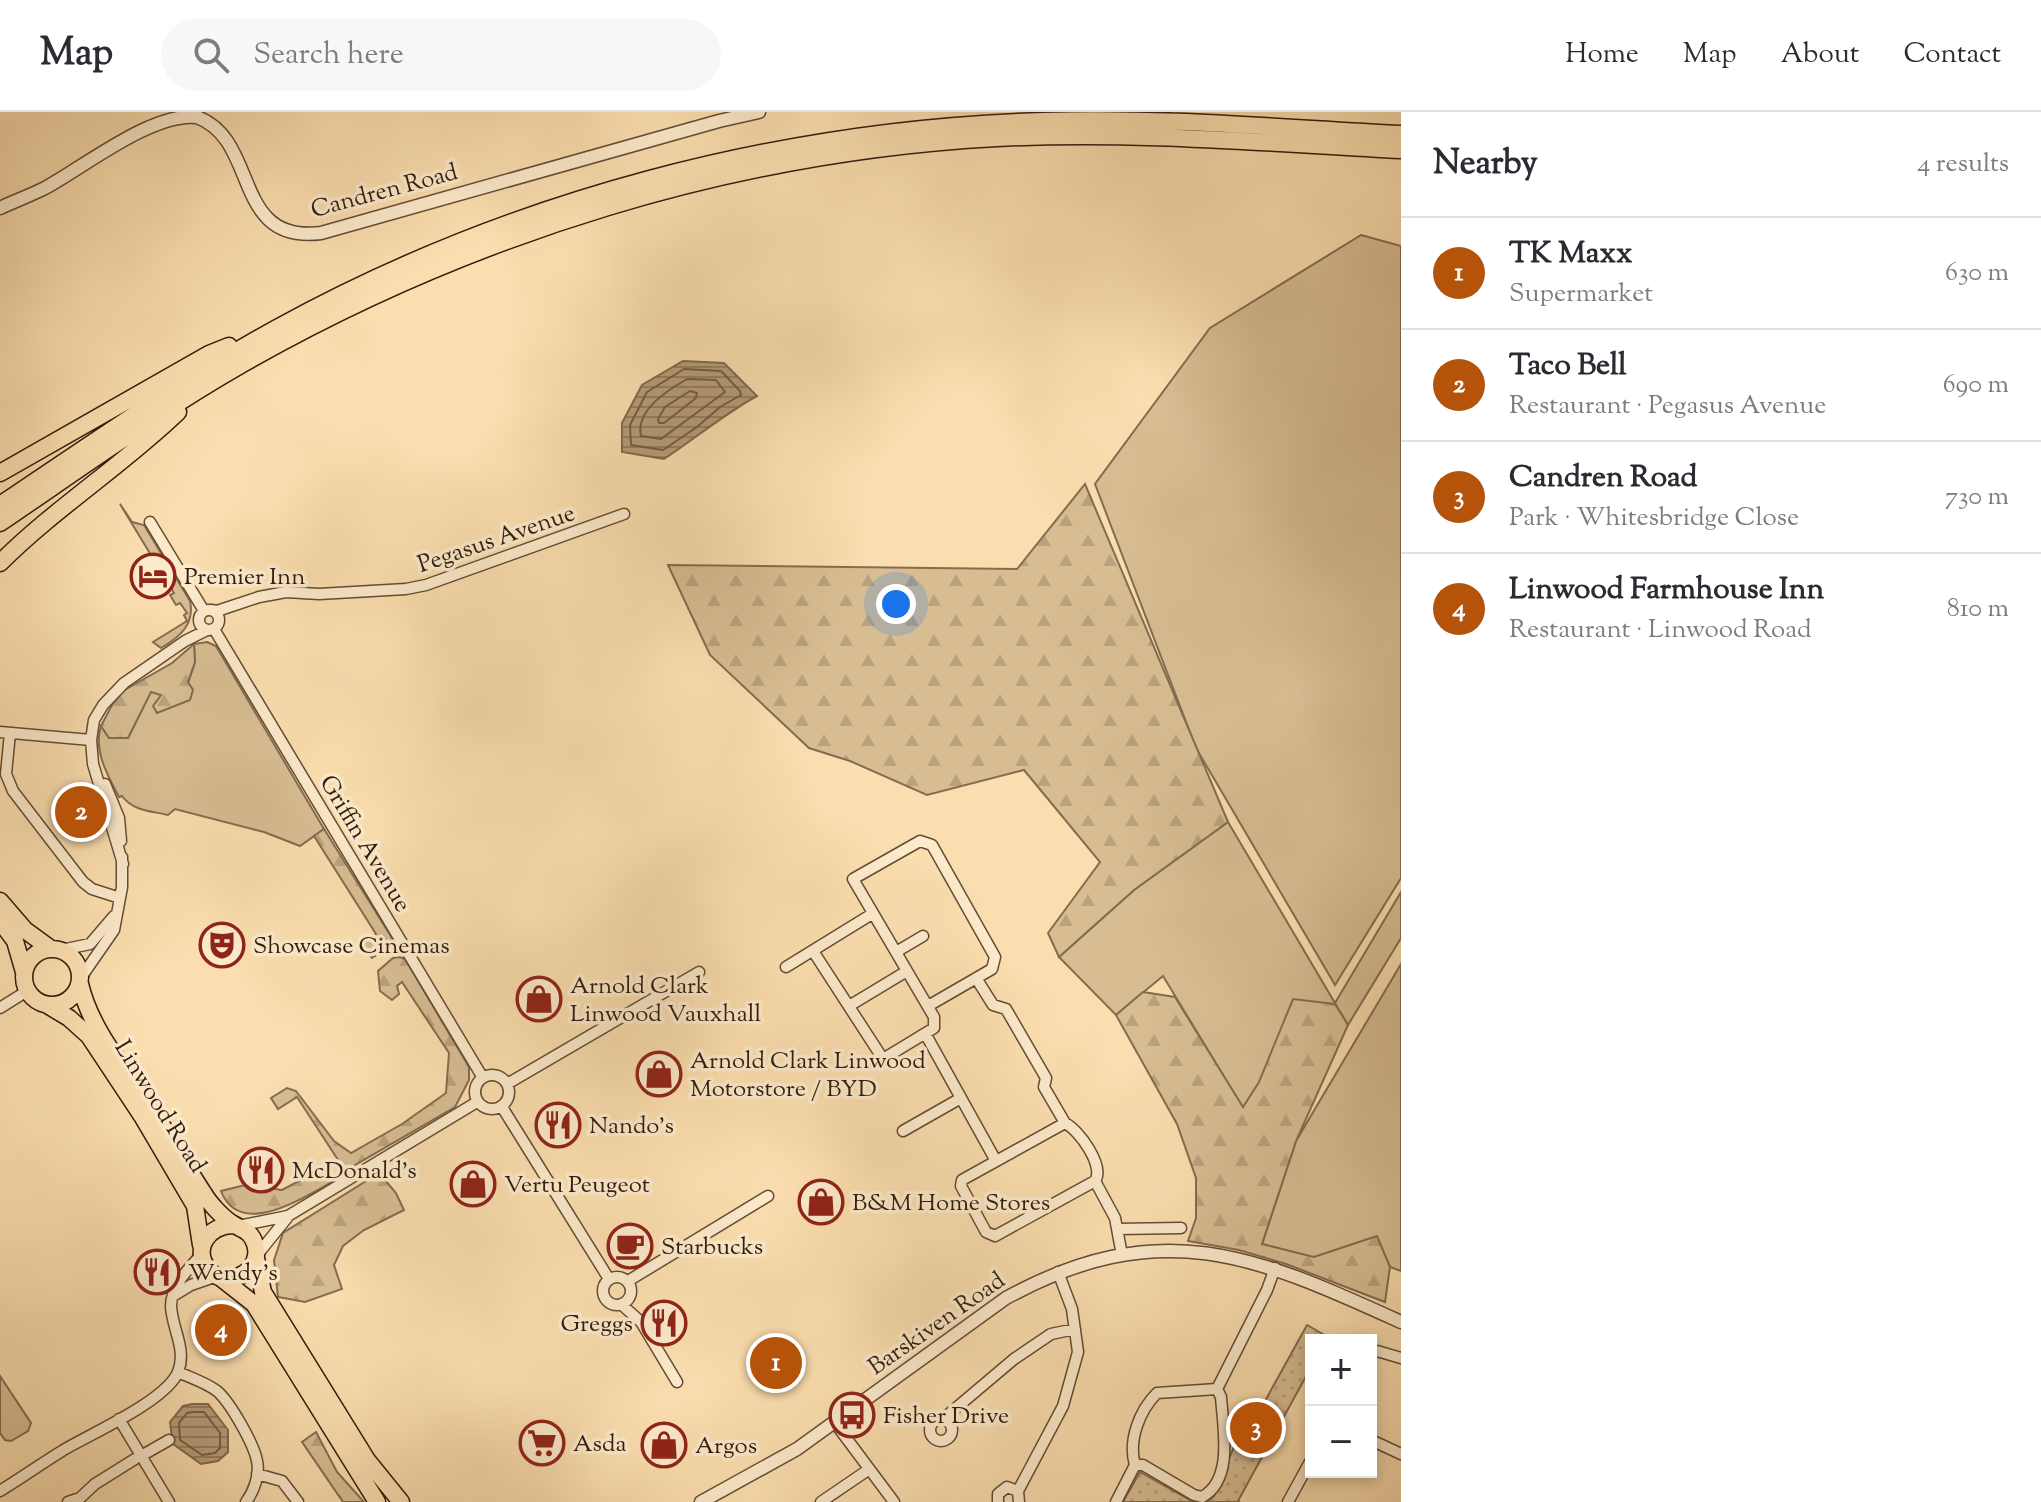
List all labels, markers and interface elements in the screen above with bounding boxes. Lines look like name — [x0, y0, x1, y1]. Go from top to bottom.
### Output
search box — [161, 19, 721, 91]
text: Map — [40, 28, 113, 82]
icon: search — [189, 33, 233, 77]
text: Search here — [253, 34, 404, 77]
text: Home — [1565, 35, 1639, 75]
text: Map — [1683, 35, 1737, 75]
text: About — [1781, 35, 1859, 75]
text: Contact — [1903, 35, 2001, 75]
text: Nearby — [1433, 140, 1538, 189]
text: 4 results — [1917, 146, 2009, 183]
street label: Candren Road — [307, 156, 462, 228]
text: TK Maxx — [1509, 233, 1632, 276]
text: 1 — [1455, 255, 1463, 292]
text: 630 m — [1945, 255, 2009, 292]
text: Supermarket — [1509, 276, 1653, 313]
text: Taco Bell — [1509, 345, 1627, 388]
text: 2 — [1453, 367, 1465, 404]
text: 690 m — [1943, 367, 2009, 404]
text: Restaurant · Pegasus Avenue — [1509, 388, 1826, 425]
text: Candren Road — [1509, 457, 1697, 500]
text: 3 — [1454, 479, 1464, 516]
text: 730 m — [1945, 479, 2009, 516]
street label: Pegasus Avenue — [413, 497, 580, 583]
text: Park · Whitesbridge Close — [1509, 500, 1799, 537]
hotel icon: Premier Inn — [129, 552, 177, 600]
place label: Premier Inn — [184, 561, 305, 595]
text: Linwood Farmhouse Inn — [1509, 569, 1824, 612]
your location — [876, 584, 916, 624]
text: 4 — [1452, 591, 1466, 628]
text: 810 m — [1947, 591, 2009, 628]
text: Restaurant · Linwood Road — [1509, 612, 1812, 649]
street label: Griffin Avenue — [310, 769, 419, 919]
pin: 2 — [55, 782, 107, 842]
theatre icon: Showcase Cinemas — [198, 921, 246, 969]
place label: Showcase Cinemas — [253, 930, 450, 964]
place label: Arnold Clark Linwood Vauxhall — [570, 970, 761, 1032]
shop icon: Arnold Clark Linwood Vauxhall — [515, 975, 563, 1023]
street label: Linwood Road — [105, 1034, 214, 1180]
place label: Arnold Clark Linwood Motorstore / BYD — [690, 1045, 926, 1107]
shop icon: Arnold Clark Linwood Motorstore / BYD — [635, 1050, 683, 1098]
restaurant icon: Nando's — [534, 1101, 582, 1149]
place label: Nando's — [589, 1110, 674, 1144]
restaurant icon: McDonald's — [237, 1146, 285, 1194]
place label: McDonald's — [292, 1155, 417, 1189]
shop icon: Vertu Peugeot — [449, 1160, 497, 1208]
place label: Vertu Peugeot — [504, 1169, 650, 1203]
shop icon: B&M Home Stores — [797, 1178, 845, 1226]
place label: B&M Home Stores — [852, 1187, 1050, 1221]
cafe icon: Starbucks — [606, 1222, 654, 1270]
place label: Starbucks — [661, 1231, 763, 1265]
restaurant icon: Wendy's — [133, 1248, 181, 1296]
place label: Wendy's — [188, 1257, 278, 1291]
street label: Barskiven Road — [862, 1264, 1013, 1385]
restaurant icon: Greggs — [640, 1299, 688, 1347]
pin: 4 — [195, 1300, 247, 1360]
place label: Greggs — [560, 1308, 633, 1342]
pin: 1 — [750, 1333, 802, 1393]
map controls — [1305, 1334, 1377, 1478]
button: + — [1305, 1334, 1377, 1406]
bus stop icon: Fisher Drive — [828, 1391, 876, 1439]
pin: 3 — [1230, 1398, 1282, 1458]
place label: Fisher Drive — [883, 1400, 1009, 1434]
button: − — [1305, 1406, 1377, 1478]
supermarket icon: Asda — [518, 1419, 566, 1467]
shop icon: Argos — [640, 1421, 688, 1469]
place label: Asda — [573, 1428, 627, 1462]
place label: Argos — [695, 1430, 757, 1464]

